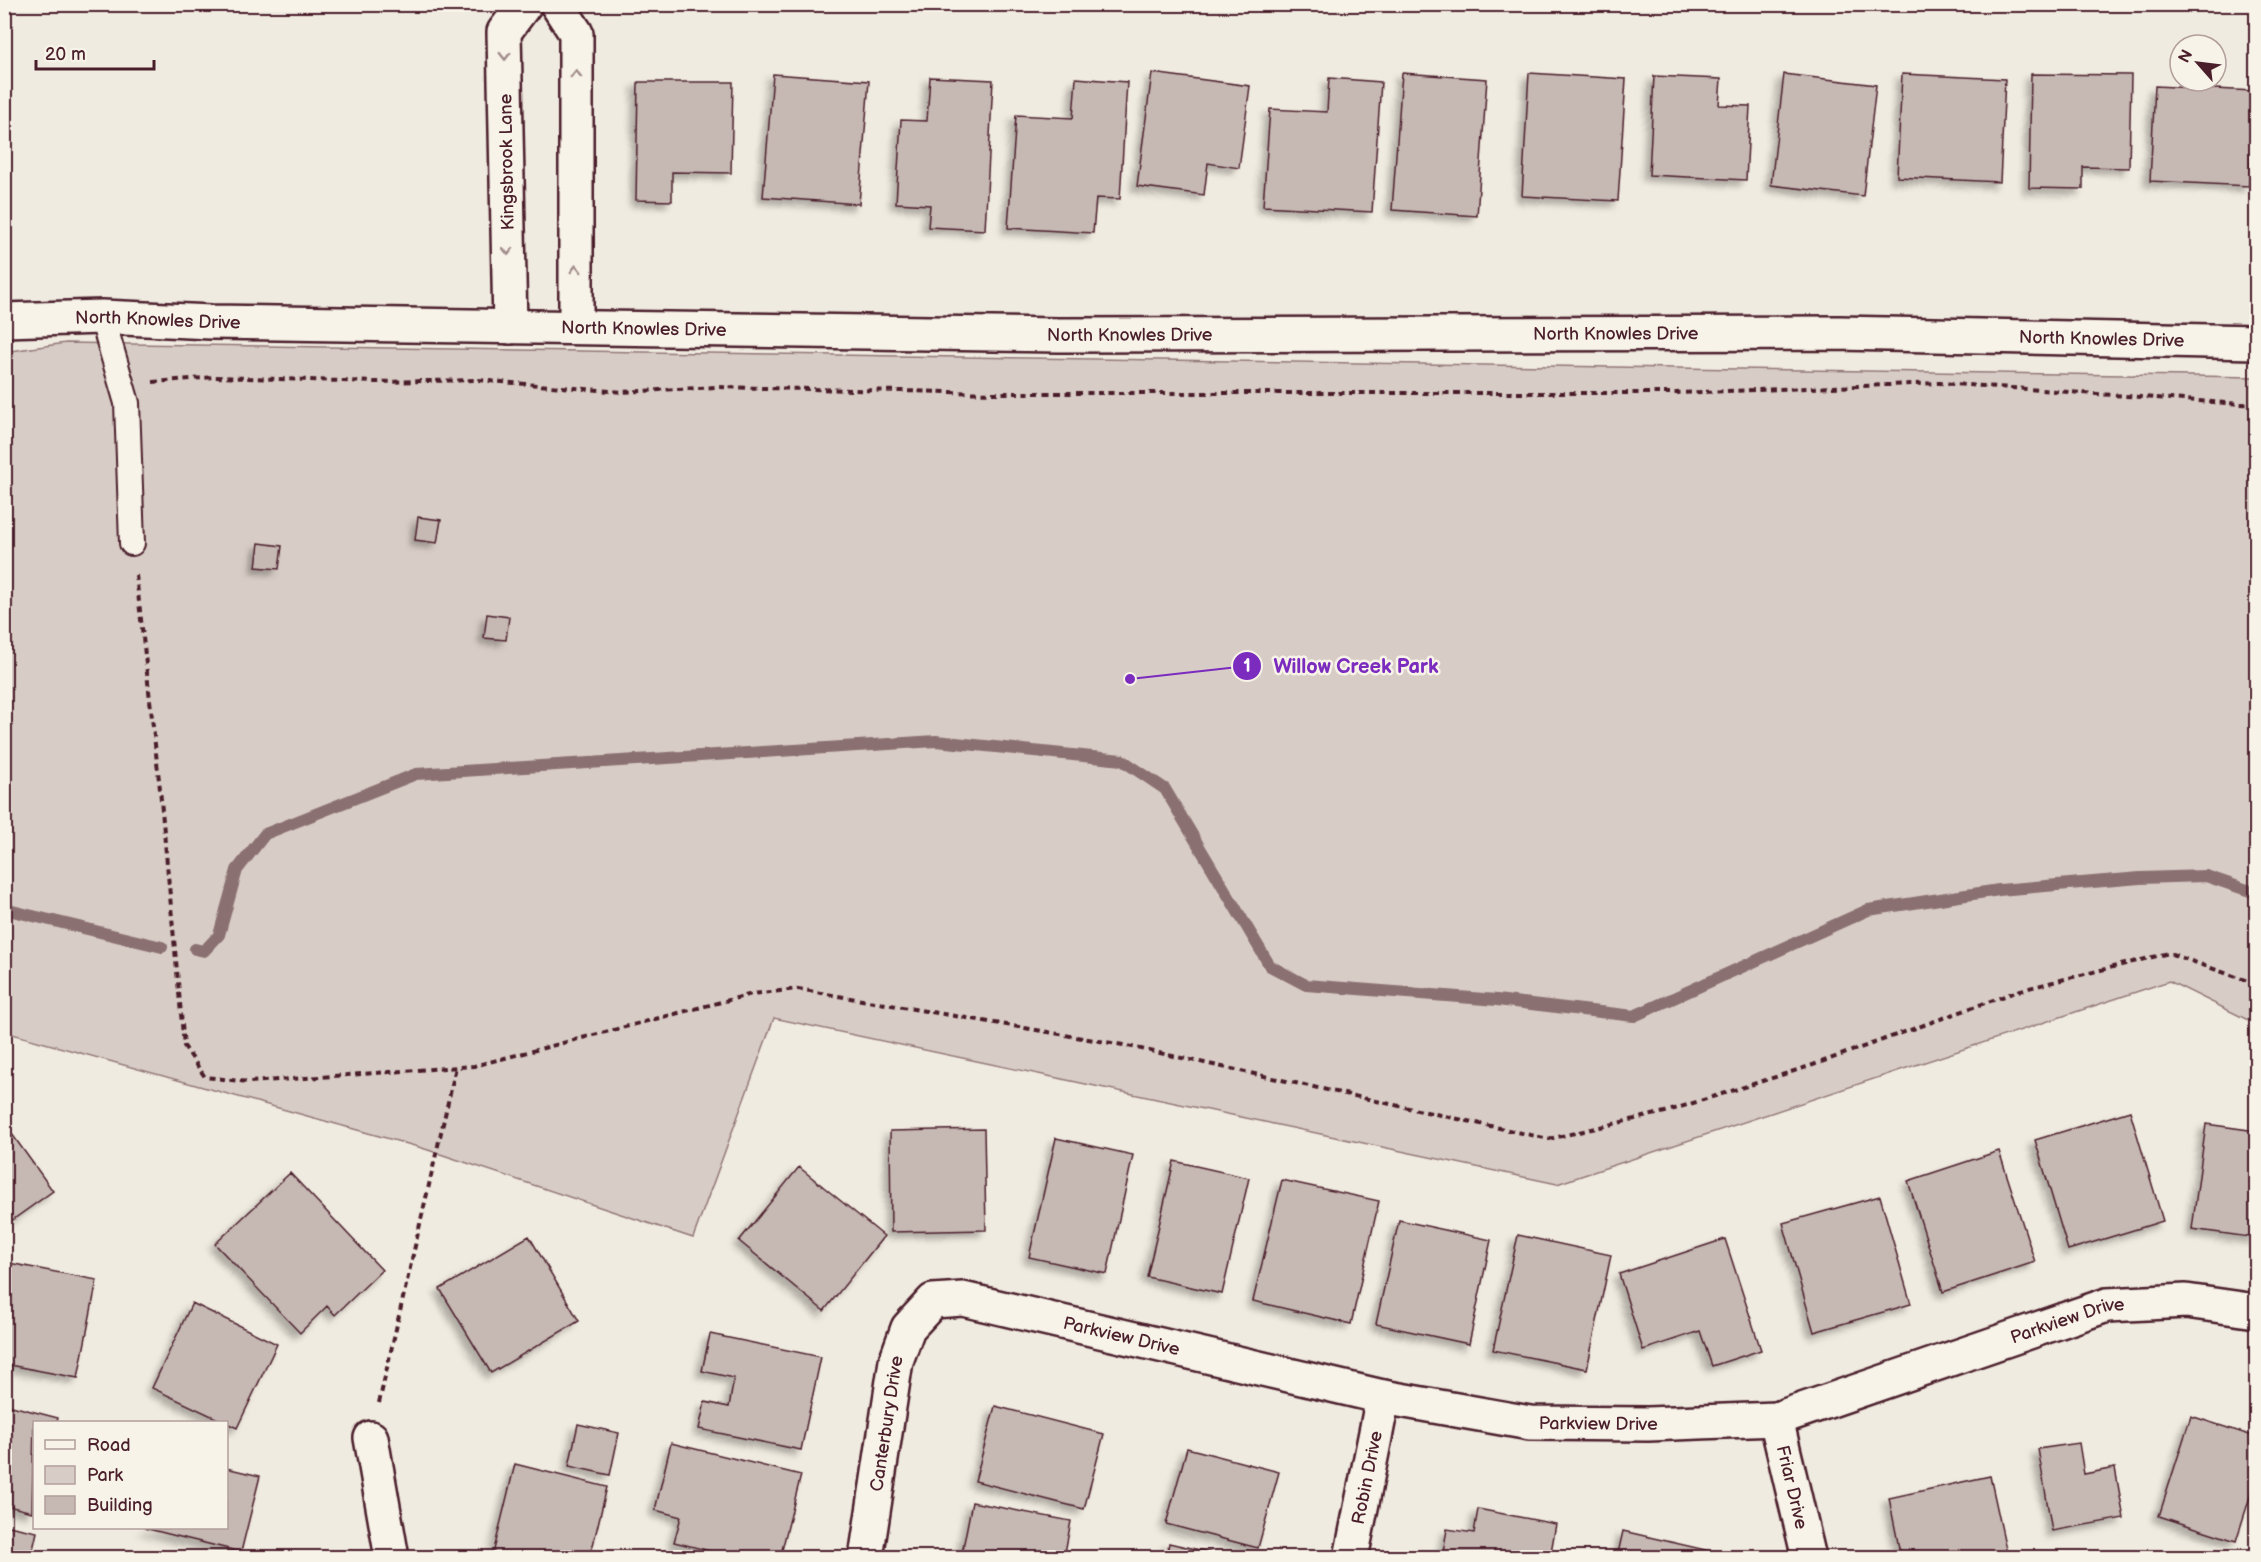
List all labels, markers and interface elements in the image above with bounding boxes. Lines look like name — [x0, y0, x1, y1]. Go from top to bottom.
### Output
scale bar — [36, 33, 154, 71]
north arrow — [2168, 33, 2228, 93]
text: 20 m — [45, 44, 86, 65]
text: N — [2175, 47, 2197, 66]
one-way arrow — [499, 51, 511, 60]
one-way arrow — [570, 69, 582, 78]
street label: Kingsbrook Lane — [495, 93, 519, 230]
one-way arrow — [502, 246, 515, 255]
one-way arrow — [570, 264, 582, 273]
street label: North Knowles Drive — [75, 306, 241, 333]
street label: North Knowles Drive — [561, 317, 727, 340]
street label: North Knowles Drive — [1533, 323, 1699, 344]
street label: North Knowles Drive — [1047, 324, 1213, 346]
street label: North Knowles Drive — [2019, 326, 2185, 351]
callout: Willow Creek Park — [1232, 647, 1450, 685]
text: Willow Creek Park — [1274, 655, 1439, 679]
text: 1 — [1243, 656, 1251, 677]
street label: Parkview Drive — [2008, 1294, 2125, 1348]
street label: Parkview Drive — [1061, 1312, 1182, 1360]
street label: Canterbury Drive — [866, 1354, 907, 1493]
street label: Parkview Drive — [1539, 1413, 1658, 1435]
legend — [33, 1421, 228, 1529]
street label: Robin Drive — [1347, 1429, 1387, 1526]
text: Road — [87, 1435, 131, 1456]
street label: Friar Drive — [1772, 1443, 1812, 1531]
text: Park — [87, 1465, 123, 1486]
text: Building — [87, 1495, 153, 1516]

